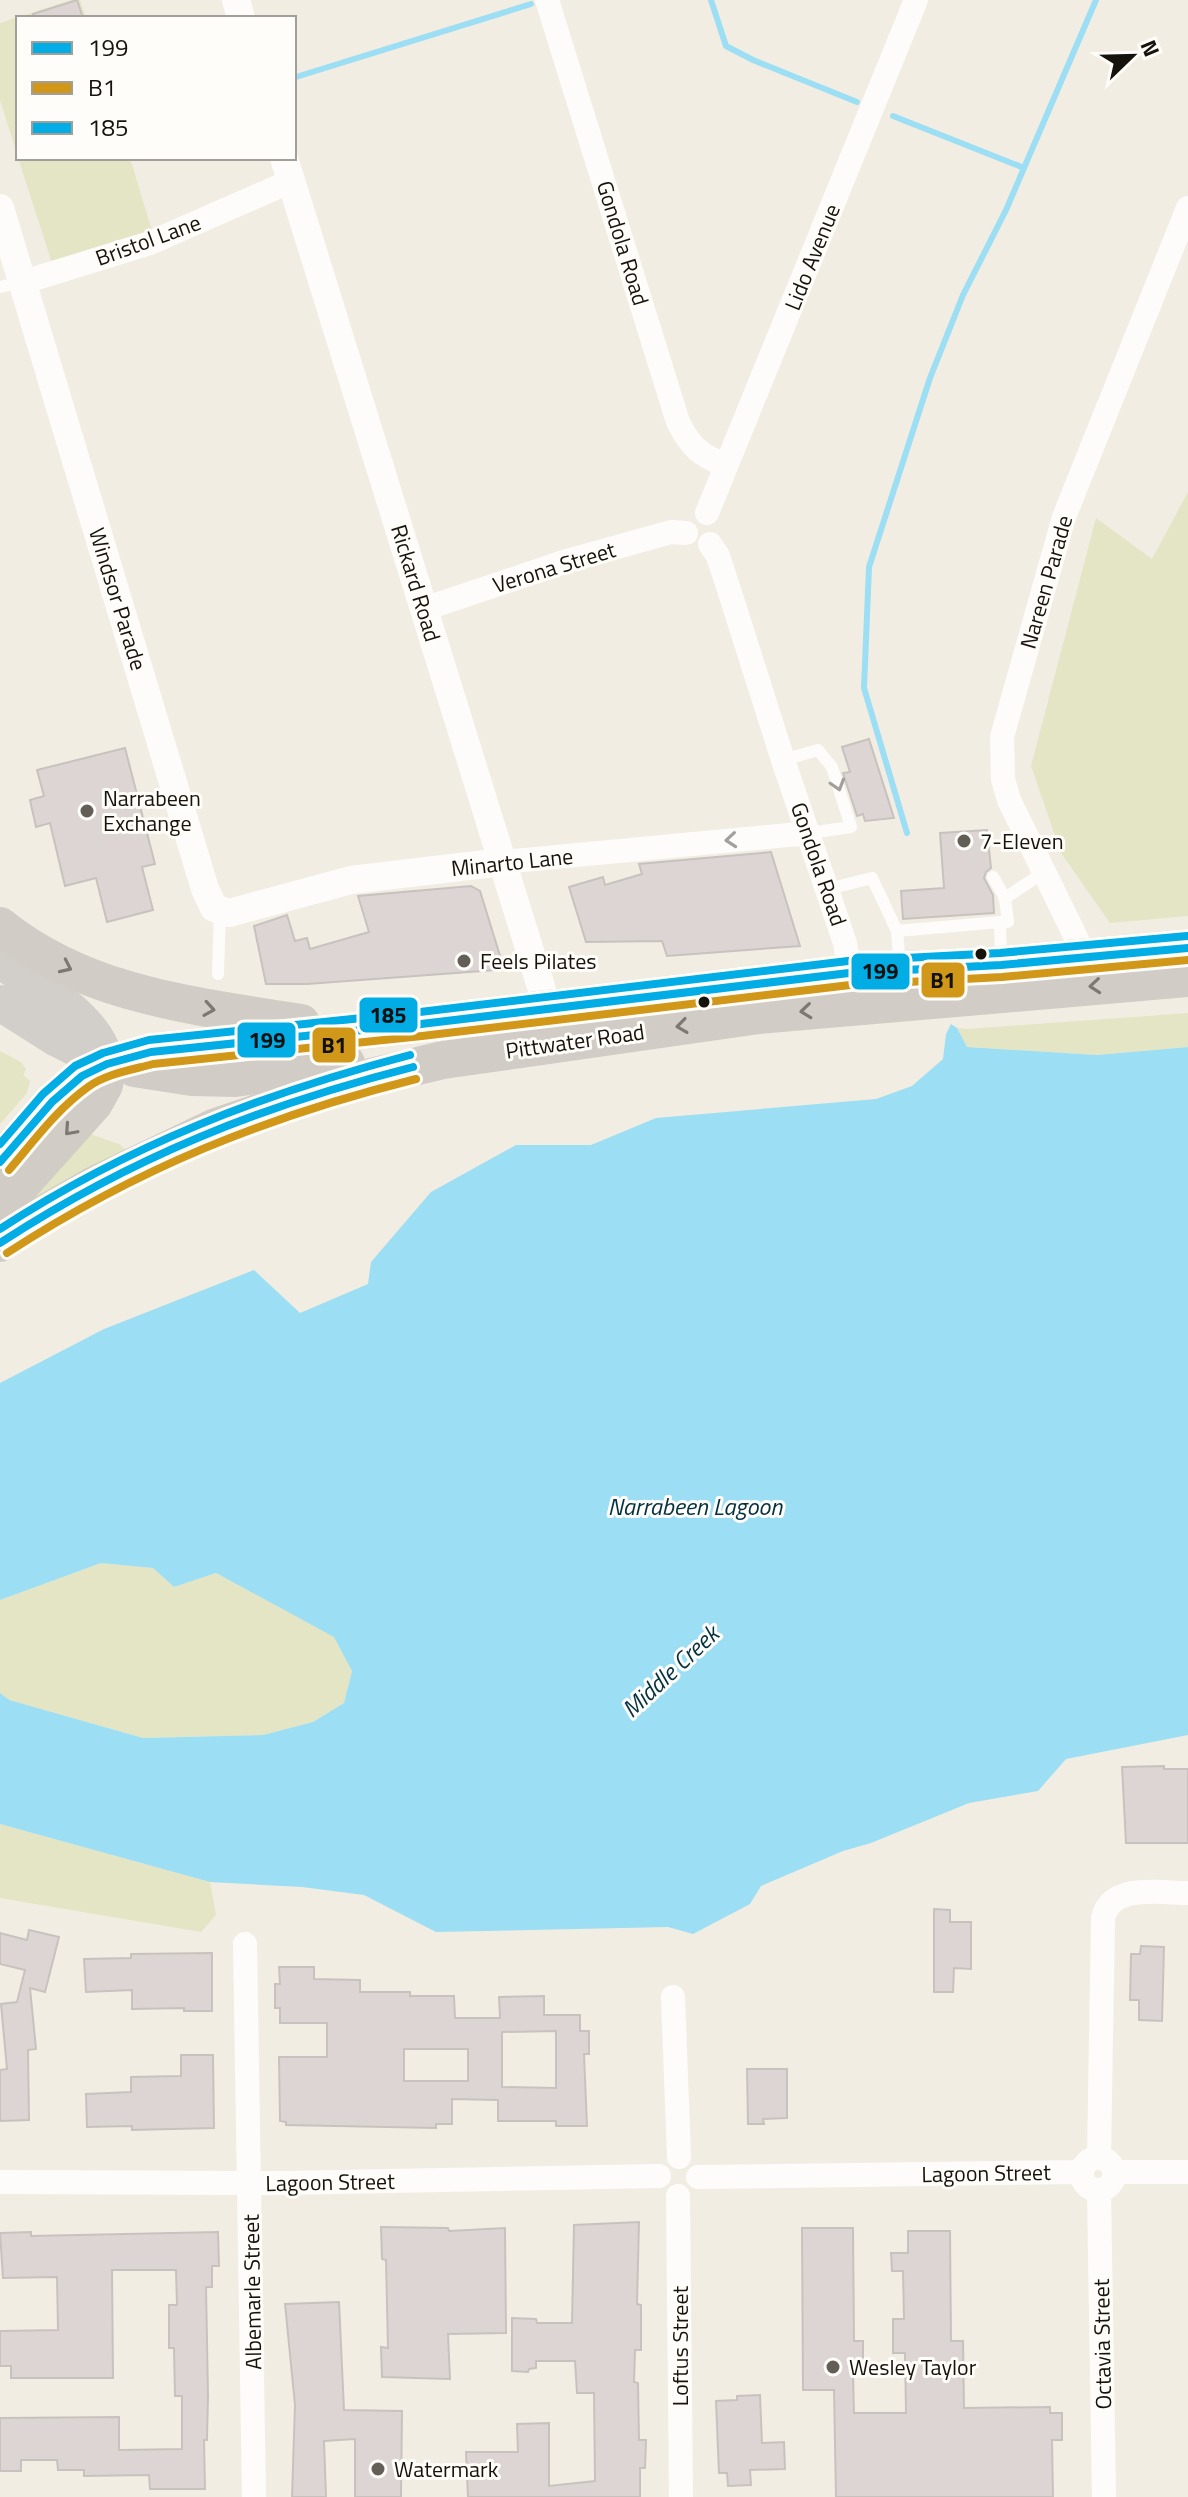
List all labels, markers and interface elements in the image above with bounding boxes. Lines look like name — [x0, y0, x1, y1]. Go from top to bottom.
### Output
legend — [16, 16, 296, 160]
north arrow — [1092, 16, 1172, 96]
text: 199 — [88, 29, 128, 65]
text: N — [1132, 35, 1169, 62]
text: B1 — [88, 69, 116, 105]
text: 185 — [88, 109, 128, 145]
street label: Gondola Road — [588, 176, 658, 310]
street label: Lido Avenue — [775, 199, 849, 315]
street label: Bristol Lane — [91, 205, 205, 275]
street label: Nareen Parade — [1011, 511, 1081, 653]
street label: Rickard Road — [382, 520, 450, 646]
street label: Windsor Parade — [80, 524, 156, 674]
street label: Verona Street — [488, 532, 620, 602]
one-way arrow — [829, 778, 845, 791]
place label: Narrabeen Exchange — [103, 781, 201, 840]
street label: Gondola Road — [782, 798, 856, 930]
marker: Narrabeen Exchange — [78, 802, 96, 820]
place label: 7-Eleven — [980, 824, 1063, 858]
one-way arrow — [724, 832, 737, 849]
marker: 7-Eleven — [955, 832, 973, 850]
street label: Minarto Lane — [449, 839, 575, 885]
place label: Feels Pilates — [480, 944, 597, 978]
unlabelled marker — [973, 946, 989, 962]
marker: Feels Pilates — [455, 952, 473, 970]
line badge: 199 — [850, 952, 911, 991]
text: 199 — [862, 954, 898, 988]
one-way arrow — [58, 957, 72, 973]
line badge: B1 — [920, 961, 966, 999]
text: B1 — [930, 963, 956, 997]
one-way arrow — [1088, 977, 1101, 994]
unlabelled marker — [696, 994, 712, 1010]
line badge: 185 — [358, 996, 419, 1034]
text: 185 — [370, 998, 406, 1032]
one-way arrow — [202, 999, 216, 1016]
one-way arrow — [799, 1002, 812, 1019]
street label: Pittwater Road — [503, 1014, 647, 1068]
one-way arrow — [675, 1017, 689, 1034]
line badge: 199 — [236, 1021, 297, 1059]
text: 199 — [249, 1023, 285, 1057]
line badge: B1 — [311, 1026, 357, 1064]
text: B1 — [321, 1028, 347, 1062]
one-way arrow — [66, 1121, 80, 1136]
water label: Narrabeen Lagoon — [608, 1488, 783, 1524]
water label: Middle Creek — [613, 1614, 729, 1726]
street label: Lagoon Street — [921, 2155, 1051, 2191]
street label: Lagoon Street — [265, 2164, 395, 2200]
street label: Albemarle Street — [234, 2214, 270, 2370]
street label: Octavia Street — [1084, 2278, 1120, 2410]
street label: Loftus Street — [663, 2285, 697, 2406]
place label: Wesley Taylor — [849, 2350, 977, 2384]
marker: Wesley Taylor — [824, 2358, 842, 2376]
place label: Watermark — [394, 2452, 499, 2486]
marker: Watermark — [369, 2460, 387, 2478]

